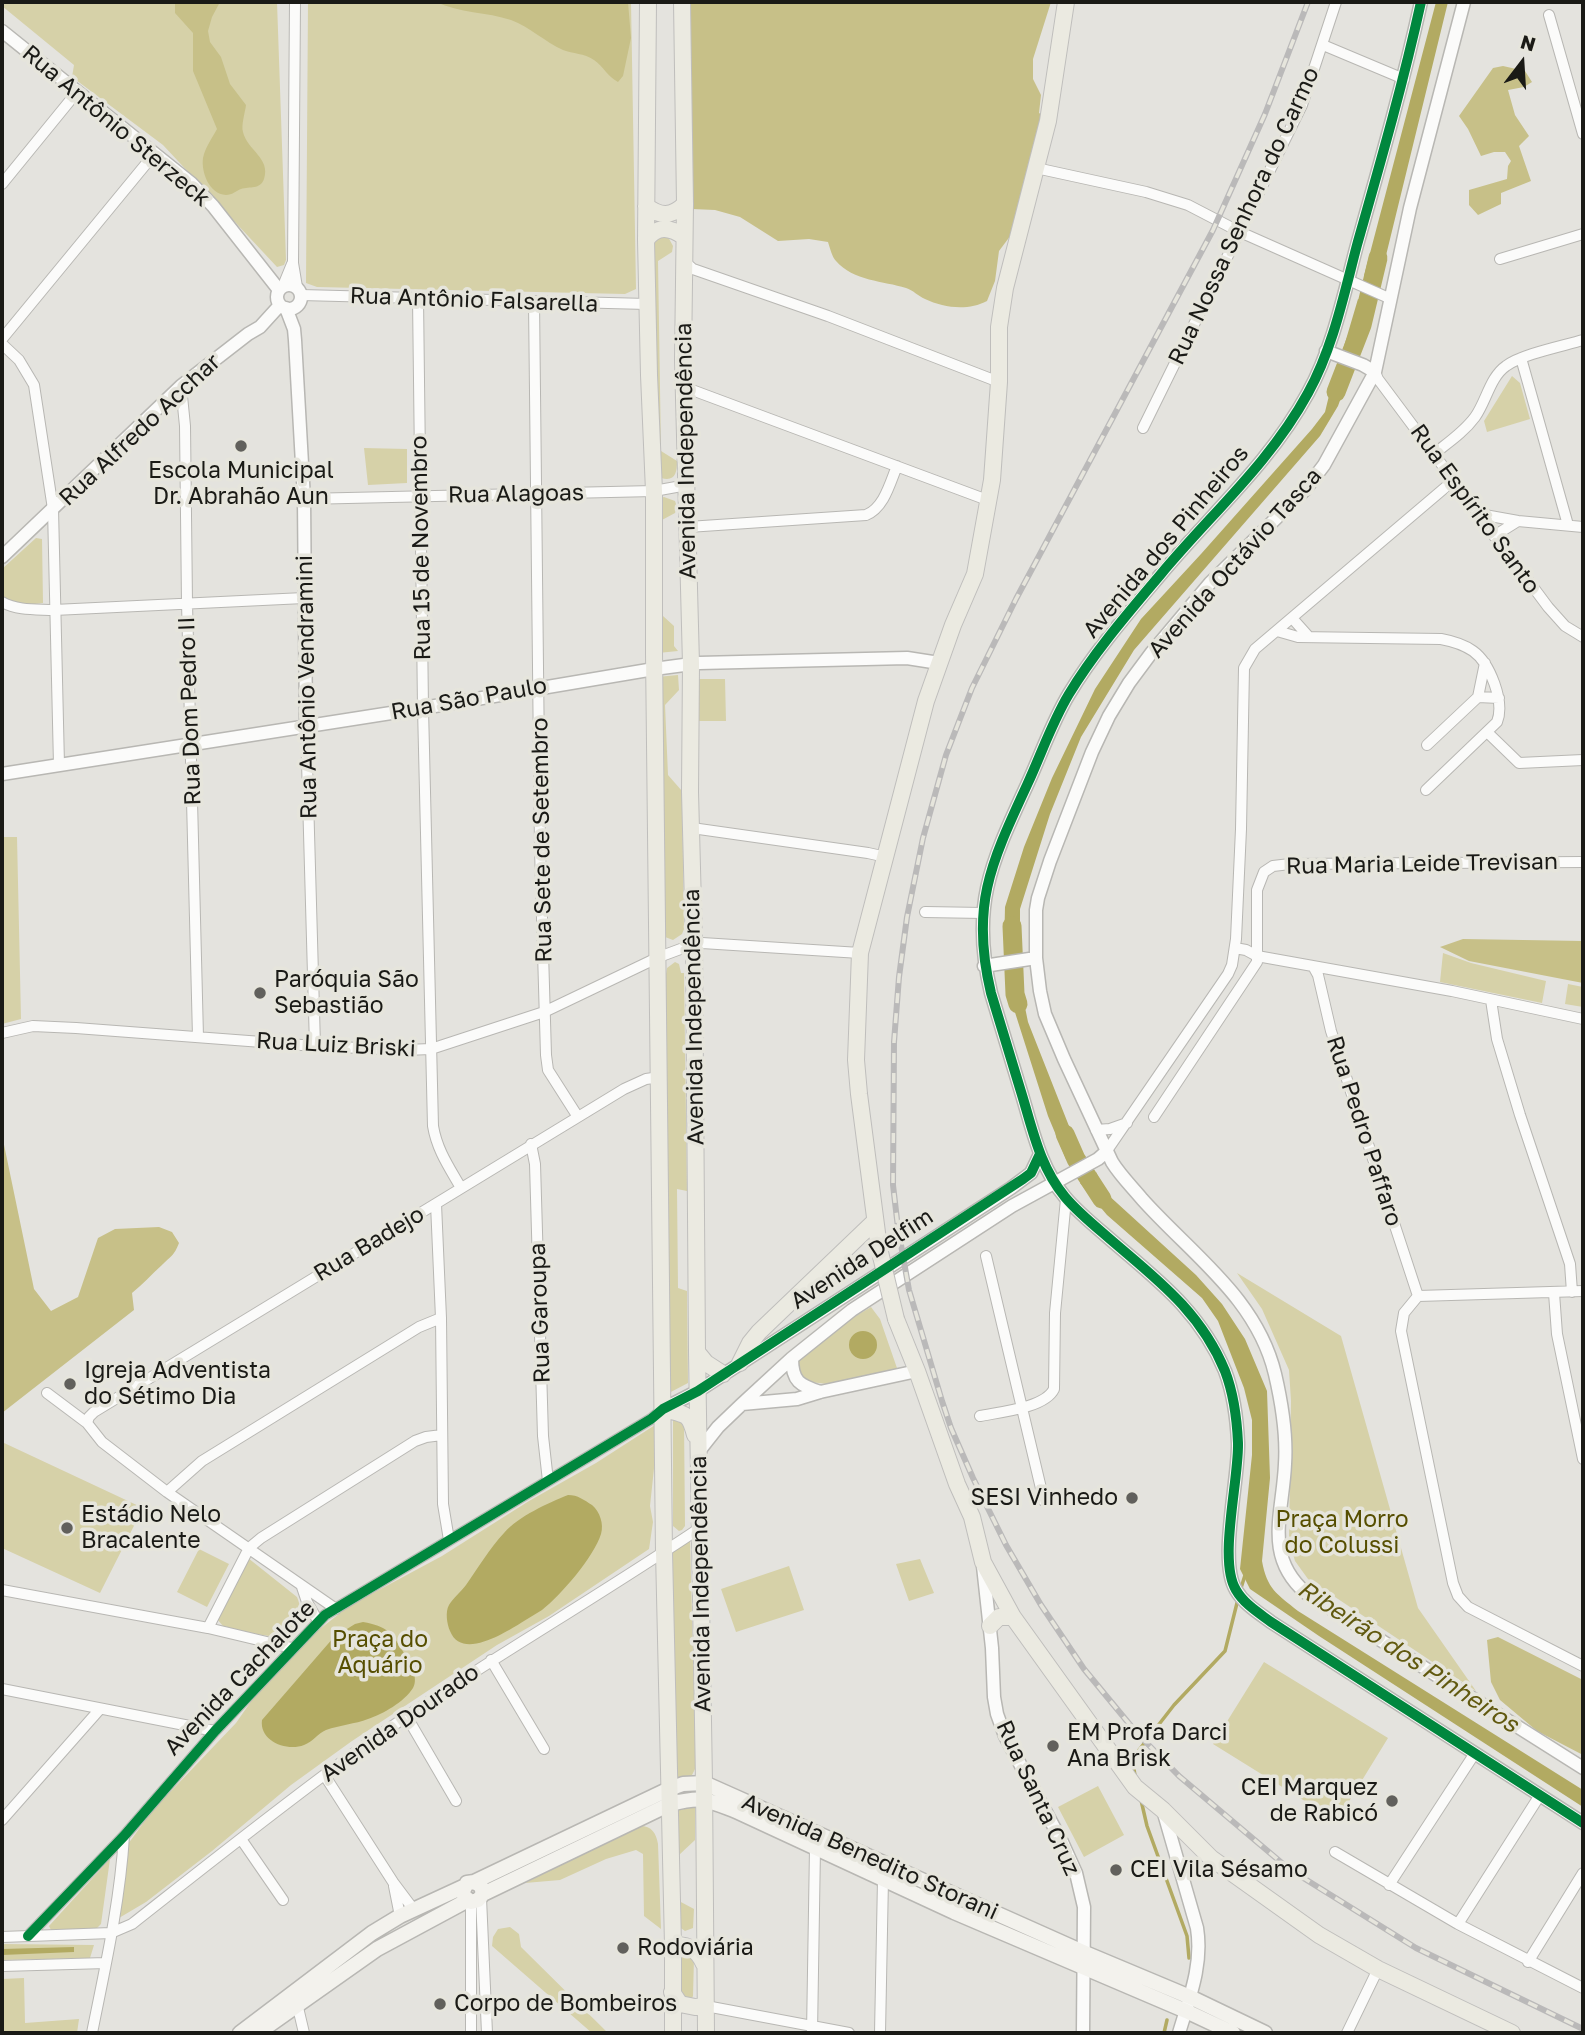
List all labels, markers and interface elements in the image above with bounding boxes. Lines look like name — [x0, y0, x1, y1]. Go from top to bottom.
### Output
north arrow — [1487, 28, 1557, 98]
text: N — [1518, 29, 1539, 56]
street label: Rua Antônio Sterzeck — [16, 39, 216, 213]
street label: Rua Nossa Senhora do Carmo — [1163, 63, 1325, 369]
street label: Rua Antônio Falsarella — [349, 282, 599, 318]
street label: Avenida Independência — [670, 322, 702, 580]
street label: Rua Alfredo Acchar — [54, 348, 226, 512]
street label: Rua Espírito Santo — [1404, 419, 1546, 599]
street label: Rua 15 de Novembro — [405, 435, 437, 661]
marker: Escola Municipal Dr. Abrahão Aun — [233, 438, 249, 454]
street label: Avenida dos Pinheiros — [1077, 440, 1255, 644]
place label: Escola Municipal Dr. Abrahão Aun — [148, 457, 334, 511]
street label: Avenida Octávio Tasca — [1143, 462, 1327, 664]
street label: Rua Alagoas — [448, 479, 584, 509]
street label: Rua Antônio Vendramini — [291, 555, 323, 819]
street label: Rua Dom Pedro II — [173, 616, 207, 806]
street label: Rua São Paulo — [389, 672, 549, 726]
street label: Rua Sete de Setembro — [526, 717, 558, 963]
street label: Rua Maria Leide Trevisan — [1286, 848, 1558, 880]
street label: Avenida Independência — [678, 888, 710, 1146]
place label: Paróquia São Sebastião — [274, 966, 419, 1020]
marker: Paróquia São Sebastião — [252, 985, 268, 1001]
street label: Rua Luiz Briski — [255, 1027, 417, 1063]
street label: Rua Pedro Paffaro — [1320, 1032, 1408, 1230]
street label: Rua Badejo — [309, 1200, 429, 1288]
street label: Avenida Delfim — [786, 1203, 938, 1315]
street label: Rua Garoupa — [524, 1242, 556, 1384]
place label: Igreja Adventista do Sétimo Dia — [84, 1357, 271, 1411]
marker: Igreja Adventista do Sétimo Dia — [62, 1376, 78, 1392]
street label: Avenida Independência — [685, 1455, 717, 1713]
place label: SESI Vinhedo — [970, 1484, 1118, 1512]
marker: SESI Vinhedo — [1124, 1490, 1140, 1506]
place label: Estádio Nelo Bracalente — [81, 1501, 221, 1555]
park label: Praça Morro do Colussi — [1275, 1506, 1409, 1560]
marker: Estádio Nelo Bracalente — [59, 1520, 75, 1536]
water label: Ribeirão dos Pinheiros — [1292, 1575, 1524, 1739]
street label: Avenida Cachalote — [159, 1595, 321, 1761]
park label: Praça do Aquário — [332, 1626, 428, 1680]
street label: Avenida Dourado — [316, 1658, 484, 1788]
street label: Rua Santa Cruz — [990, 1716, 1086, 1880]
place label: EM Profª Darci Ana Brisk — [1067, 1719, 1228, 1773]
marker: EM Profª Darci Ana Brisk — [1045, 1738, 1061, 1754]
place label: CEI Marquez de Rabicó — [1241, 1774, 1378, 1828]
street label: Avenida Benedito Storani — [738, 1788, 1002, 1926]
marker: CEI Marquez de Rabicó — [1384, 1793, 1400, 1809]
place label: CEI Vila Sésamo — [1130, 1856, 1308, 1884]
marker: CEI Vila Sésamo — [1108, 1862, 1124, 1878]
place label: Rodoviária — [637, 1934, 754, 1962]
marker: Rodoviária — [615, 1940, 631, 1956]
place label: Corpo de Bombeiros — [454, 1990, 677, 2018]
marker: Corpo de Bombeiros — [432, 1996, 448, 2012]

